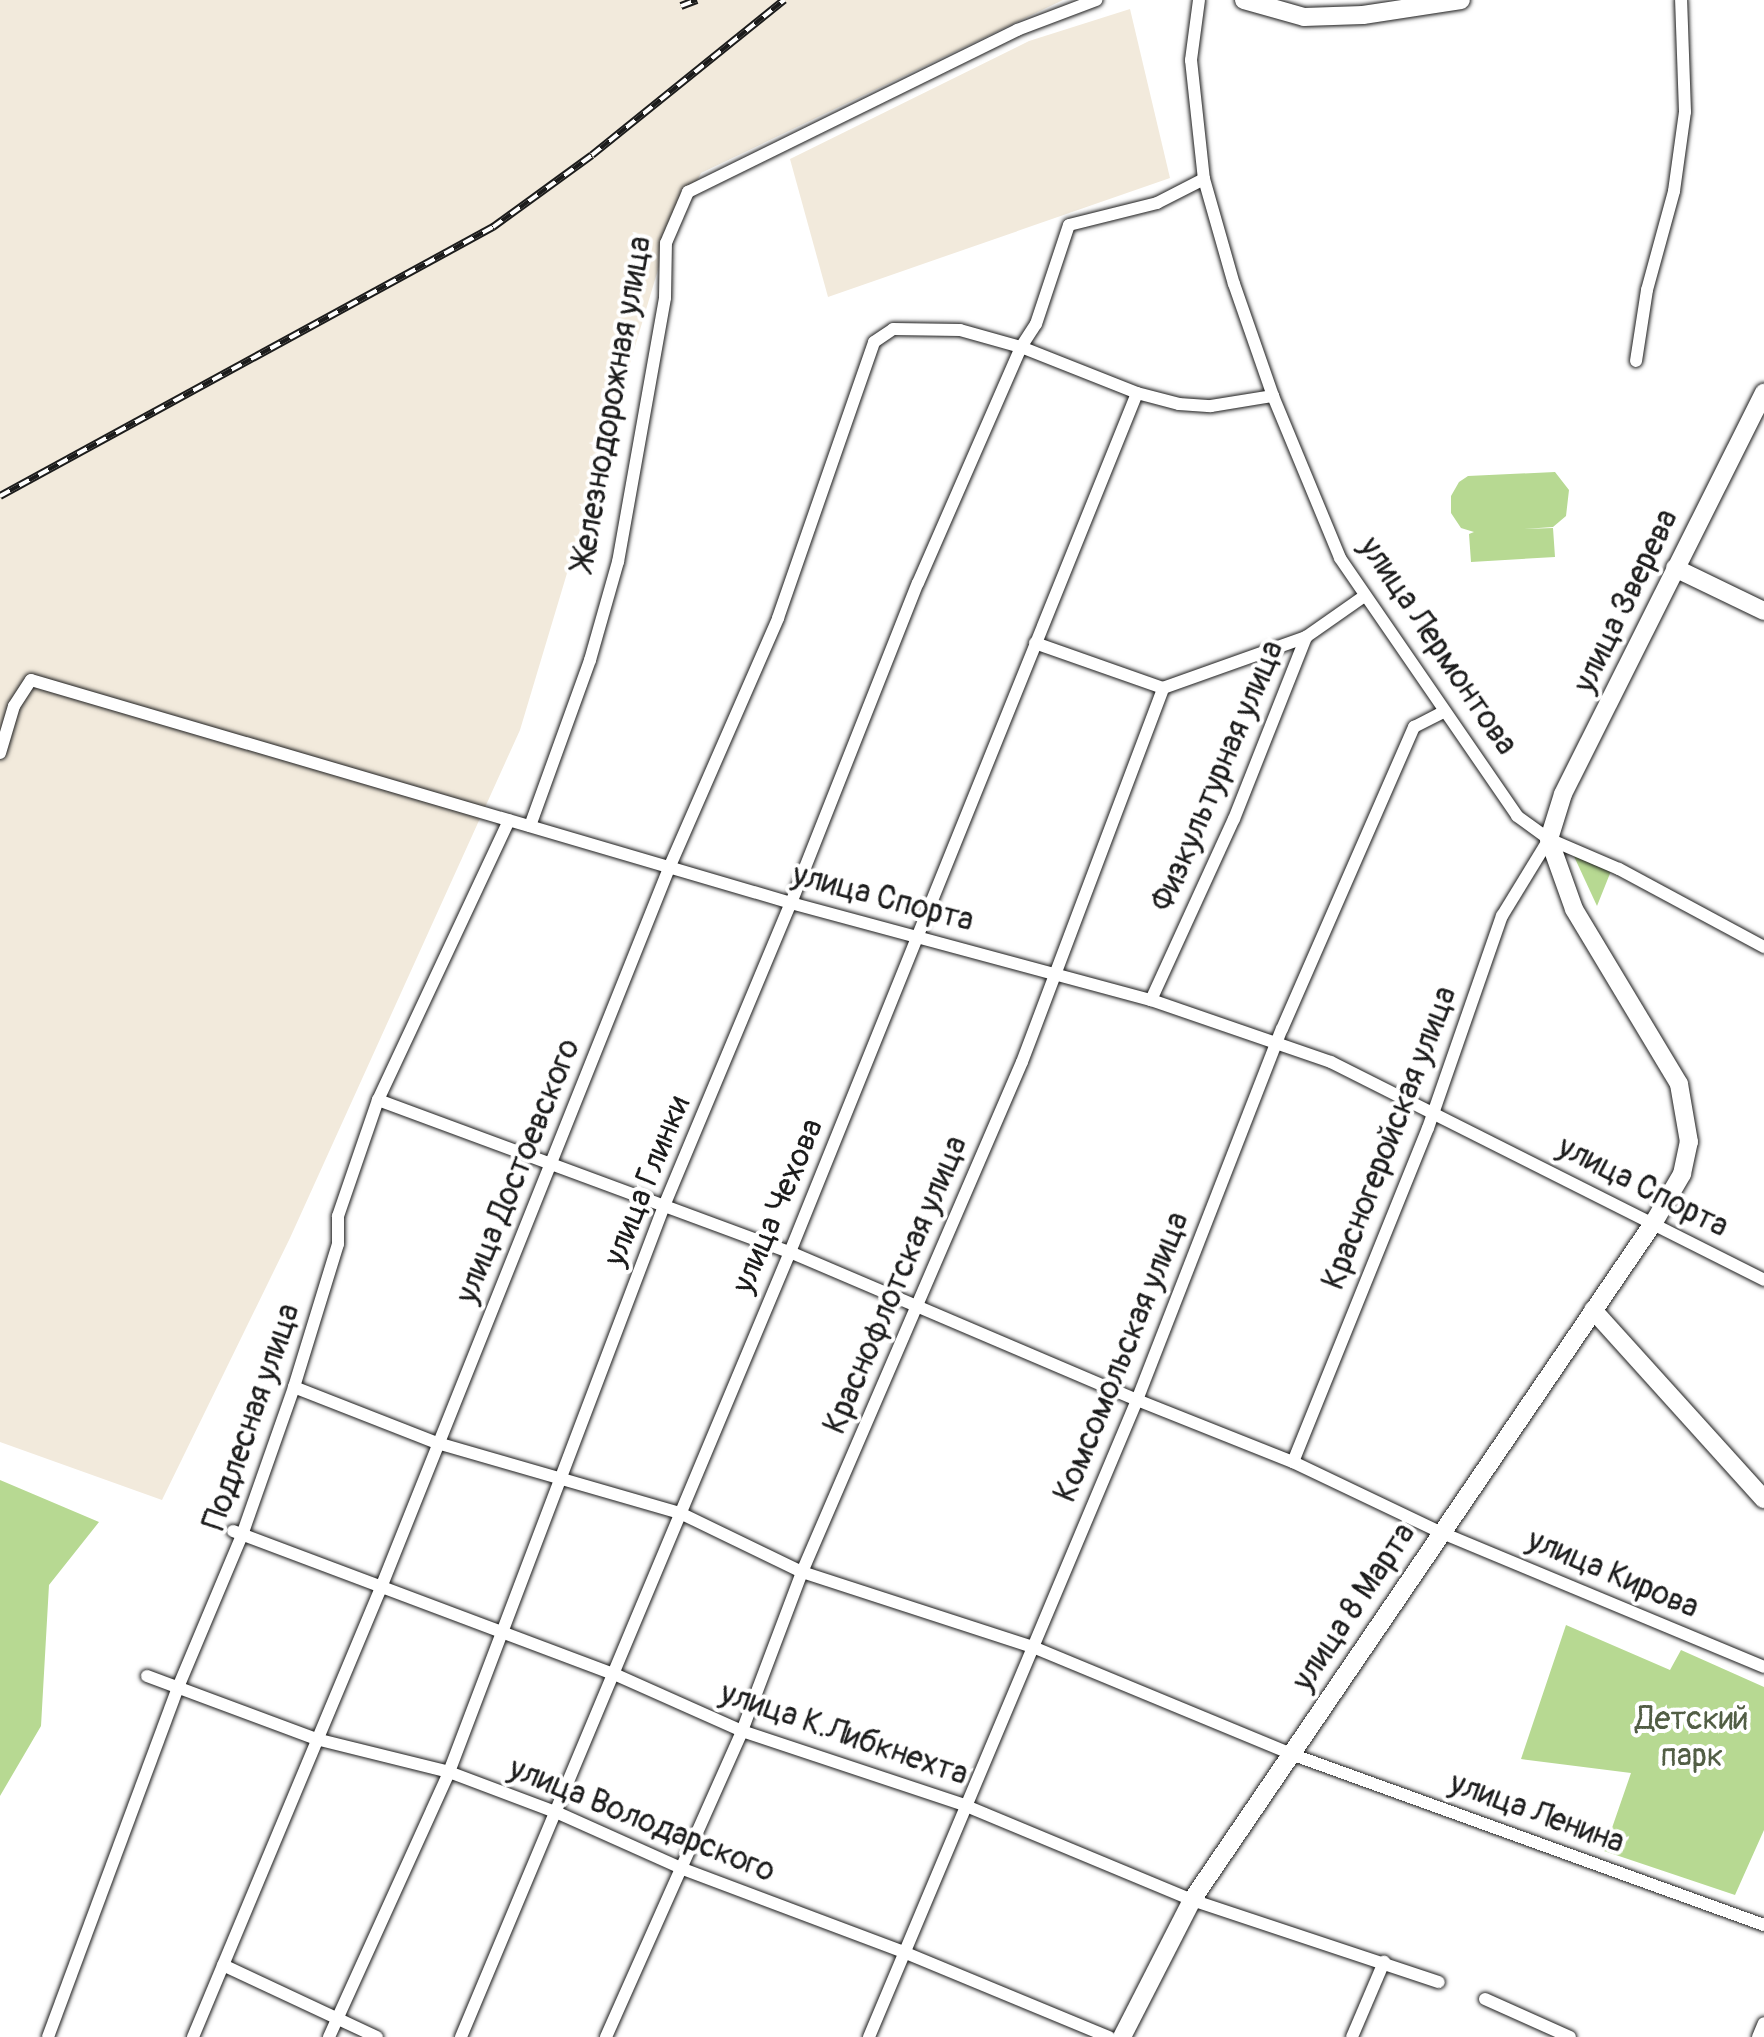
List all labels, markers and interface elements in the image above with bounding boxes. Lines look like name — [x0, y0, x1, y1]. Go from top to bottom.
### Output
street label: Железнодорожная улица — [564, 233, 660, 573]
street label: улица Зверева — [1565, 503, 1687, 699]
street label: улица Лермонтова — [1351, 530, 1525, 762]
street label: Физкультурная улица — [1144, 635, 1292, 917]
street label: улица Спорта — [788, 855, 978, 941]
street label: Красногеройская улица — [1314, 981, 1466, 1295]
street label: улица Достоевского — [447, 1033, 589, 1309]
street label: улица Глинки — [596, 1090, 698, 1272]
street label: улица Чехова — [724, 1113, 832, 1299]
street label: улица Спорта — [1551, 1128, 1735, 1246]
street label: Краснофлотская улица — [816, 1130, 976, 1440]
street label: Комсомольская улица — [1046, 1206, 1198, 1508]
street label: Подлесная улица — [195, 1299, 309, 1535]
street label: улица 8 Марта — [1284, 1516, 1424, 1698]
street label: улица Кирова — [1522, 1521, 1704, 1627]
street label: улица К.Либкнехта — [715, 1674, 973, 1794]
park label: Детский парк — [1635, 1701, 1749, 1776]
street label: улица Володарского — [504, 1749, 780, 1891]
street label: улица Ленина — [1445, 1764, 1629, 1862]

